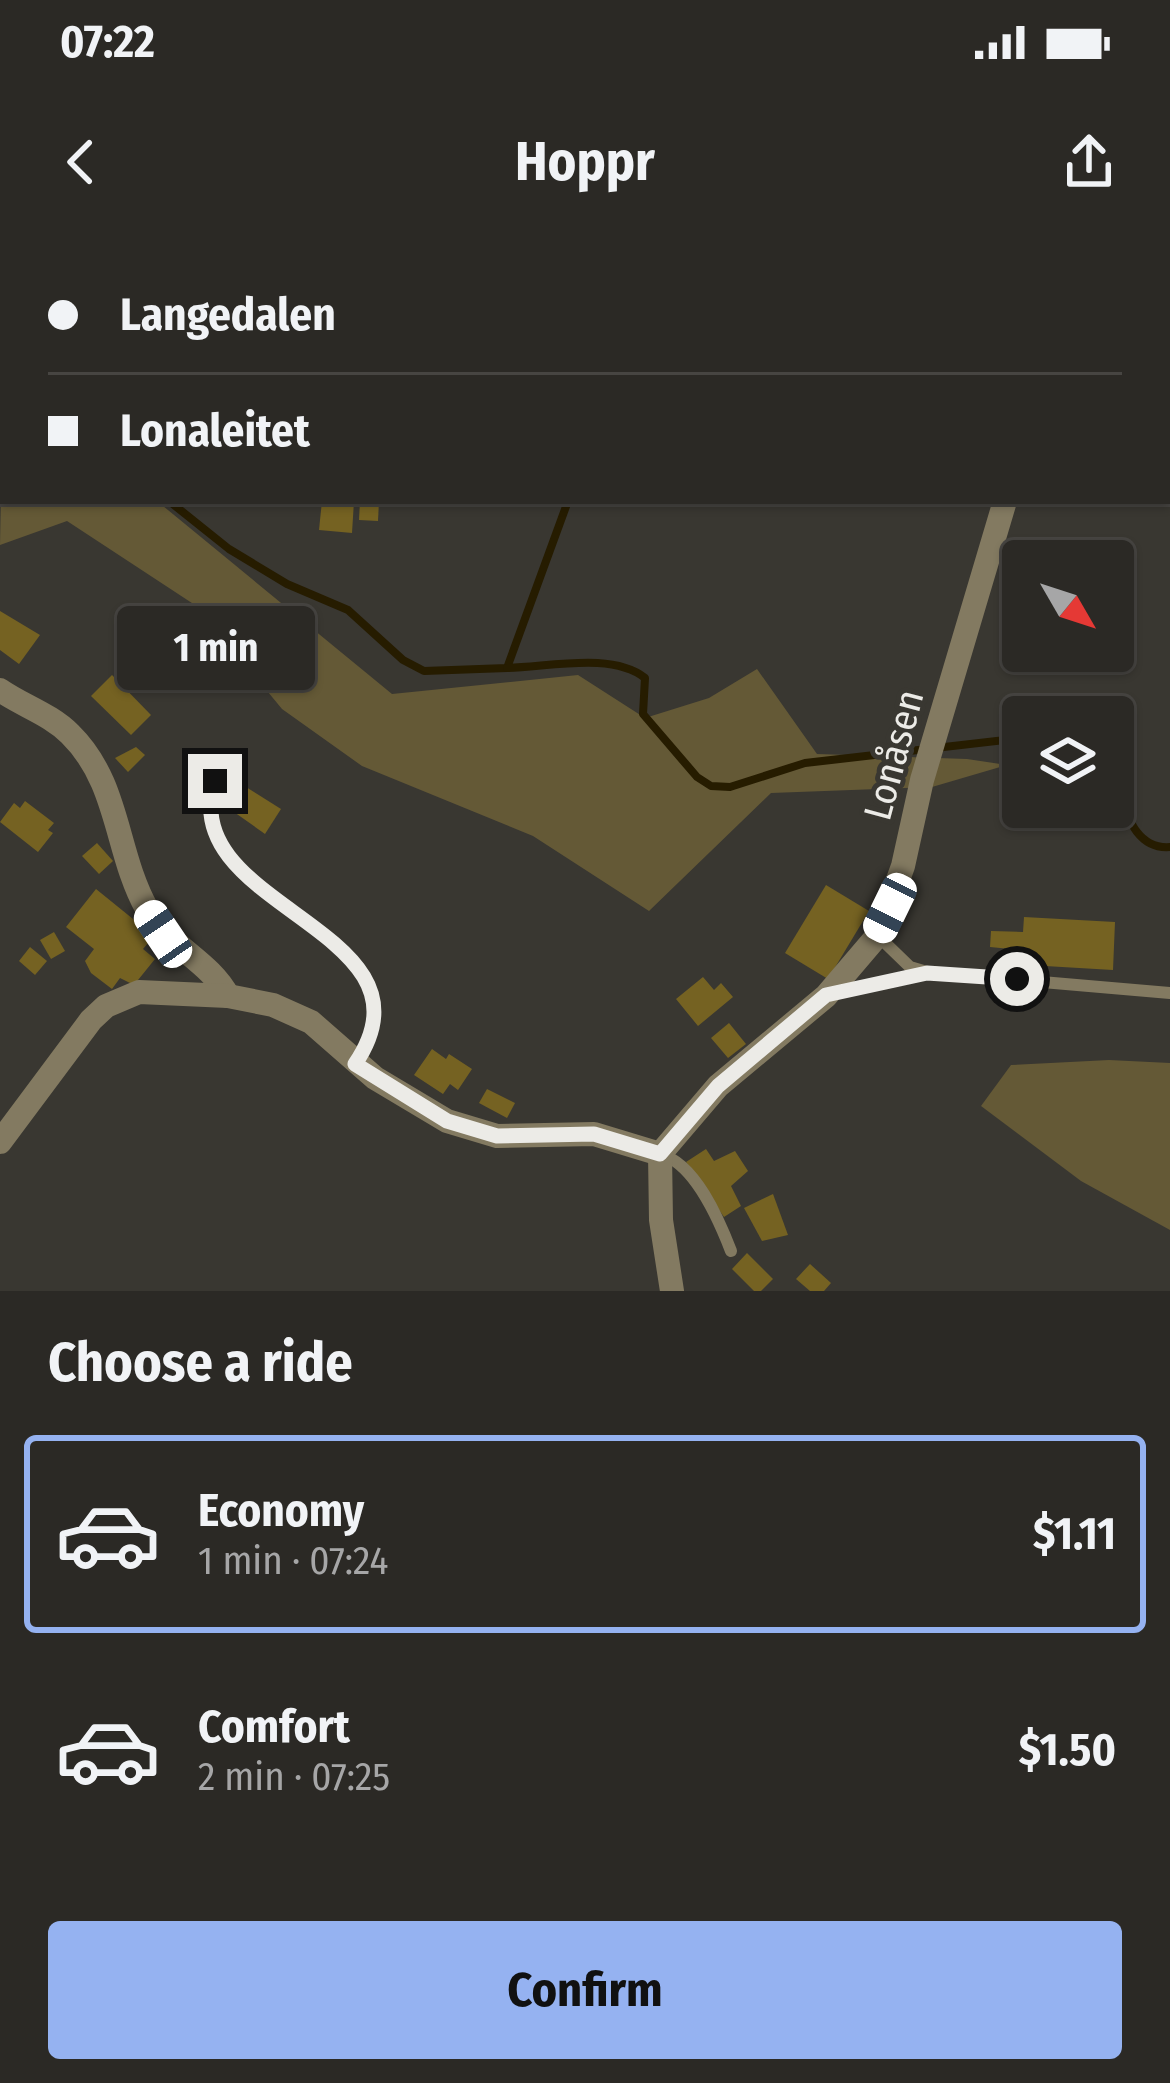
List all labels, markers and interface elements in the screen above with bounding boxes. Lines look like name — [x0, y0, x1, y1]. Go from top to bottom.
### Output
text: 07:22 — [60, 15, 155, 69]
icon: back — [48, 129, 114, 195]
icon: share — [1056, 129, 1122, 195]
text: Hoppr — [515, 130, 655, 194]
text: Langedalen — [120, 288, 336, 342]
text: Lonaleitet — [120, 404, 310, 458]
north arrow — [1002, 540, 1134, 672]
map controls — [1002, 540, 1134, 828]
callout: 1 min — [116, 607, 314, 691]
text: 1 min — [174, 625, 258, 671]
street label: Lonåsen — [855, 685, 933, 825]
button: layers — [1002, 696, 1134, 828]
route end — [188, 754, 242, 808]
car — [858, 868, 922, 948]
car — [128, 894, 198, 974]
route start — [990, 952, 1044, 1006]
text: Choose a ride — [48, 1331, 353, 1395]
icon: car — [54, 1480, 162, 1588]
text: Economy — [198, 1484, 364, 1538]
text: $1.11 — [1033, 1507, 1116, 1561]
text: 1 min · 07:24 — [198, 1538, 388, 1584]
icon: car — [54, 1696, 162, 1804]
text: Comfort — [198, 1700, 350, 1754]
text: $1.50 — [1019, 1723, 1116, 1777]
text: 2 min · 07:25 — [198, 1754, 390, 1800]
button: Confirm — [48, 1921, 1122, 2059]

